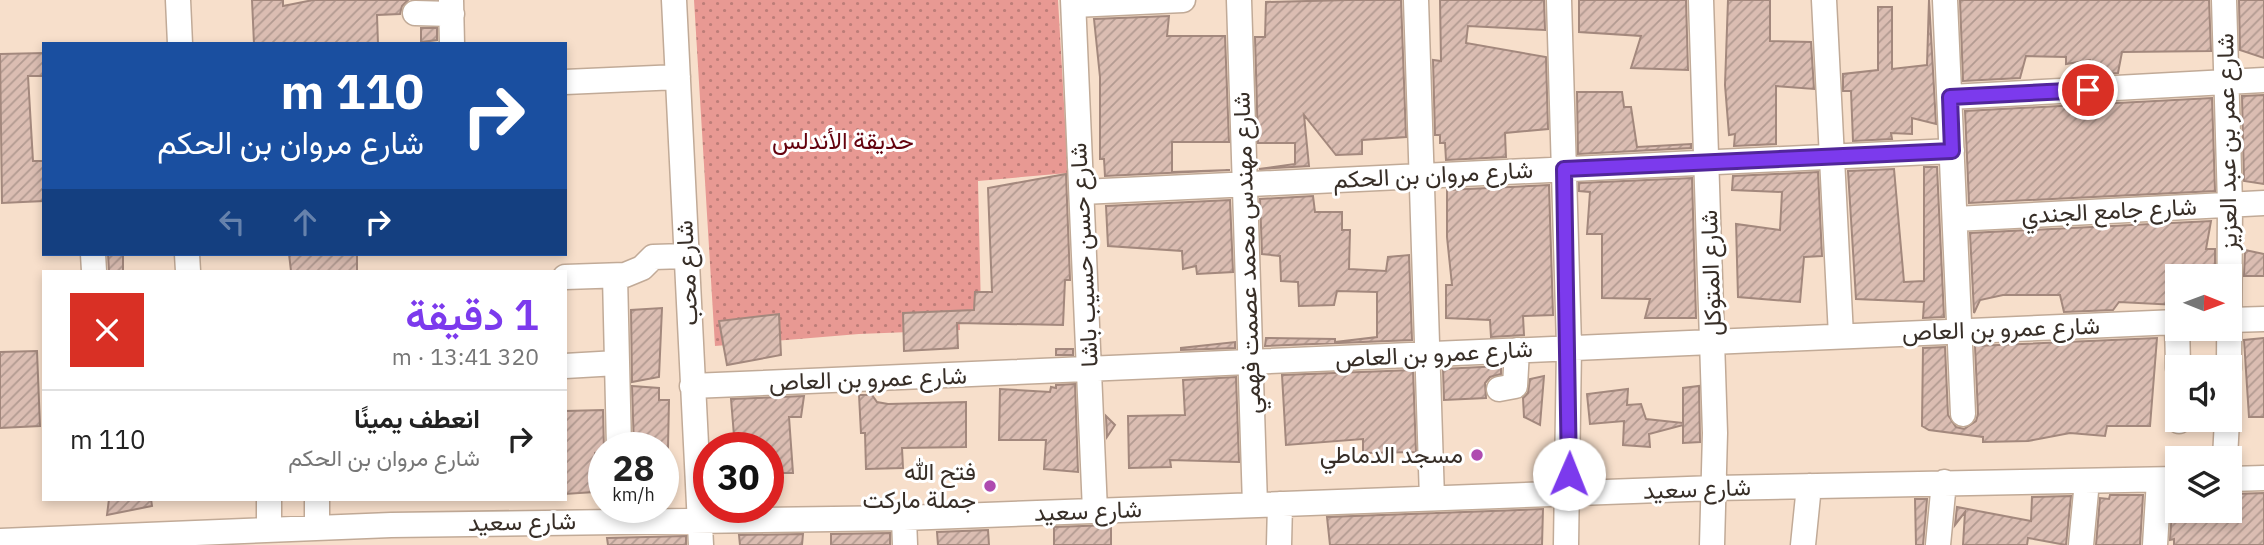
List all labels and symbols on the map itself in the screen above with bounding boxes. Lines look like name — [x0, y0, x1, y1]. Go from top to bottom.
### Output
street label: شارع عمر بن عبد العزيز — [2208, 33, 2245, 252]
pin — [2058, 60, 2118, 120]
street label: شارع مهندس محمد عصمت فهمي — [1224, 91, 1272, 415]
park label: حديقة الأندلس — [772, 124, 914, 156]
street label: شارع حسن حسيب باشا — [1061, 142, 1106, 368]
street label: شارع مروان بن الحكم — [1332, 153, 1534, 196]
street label: شارع جامع الجندي — [2020, 189, 2198, 235]
street label: شارع المتوكل — [1692, 209, 1729, 337]
street label: شارع محب — [667, 220, 706, 327]
north arrow — [2165, 264, 2242, 341]
street label: شارع عمرو بن العاص — [1901, 309, 2100, 348]
street label: شارع عمرو بن العاص — [1334, 332, 1534, 375]
street label: شارع عمرو بن العاص — [768, 359, 967, 398]
speed limit sign: 30 — [693, 432, 784, 523]
position arrow — [1532, 437, 1606, 511]
place label: مسجد الدماطي — [1320, 438, 1463, 474]
marker: مسجد الدماطي — [1469, 447, 1485, 463]
place label: فتح الله جملة ماركت — [862, 455, 976, 515]
street label: شارع سعيد — [1642, 470, 1752, 507]
marker: فتح الله جملة ماركت — [982, 478, 998, 494]
street label: شارع سعيد — [1033, 492, 1143, 529]
street label: شارع سعيد — [468, 504, 576, 539]

